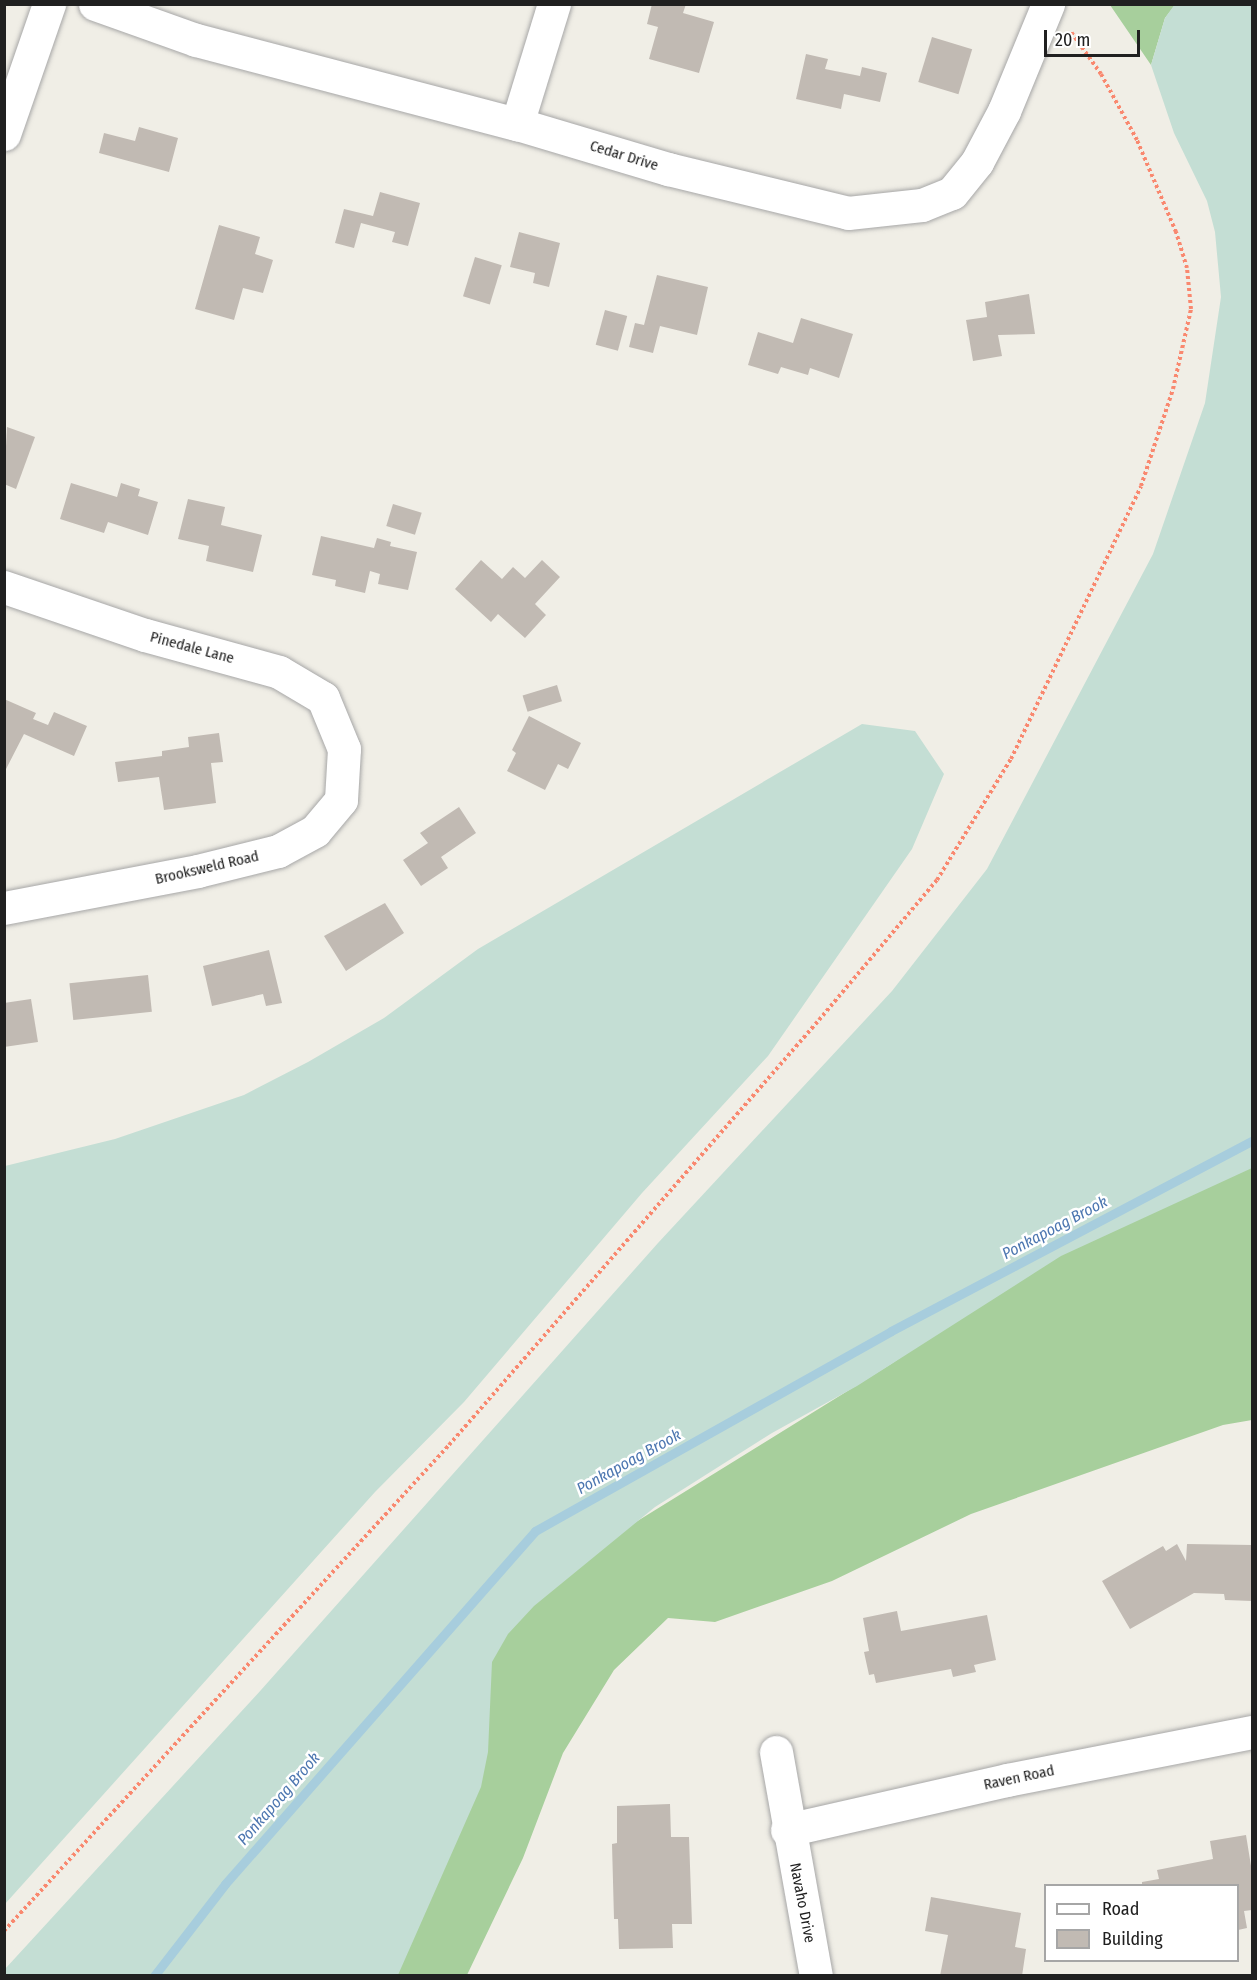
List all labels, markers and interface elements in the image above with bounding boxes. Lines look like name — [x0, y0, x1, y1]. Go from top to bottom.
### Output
scale bar — [1047, 18, 1143, 56]
text: 20 m — [1055, 29, 1090, 51]
street label: Cedar Drive — [588, 137, 660, 175]
street label: Pinedale Lane — [148, 628, 236, 668]
street label: Brooksweld Road — [153, 847, 261, 889]
water label: Ponkapoag Brook — [999, 1192, 1111, 1264]
water label: Ponkapoag Brook — [573, 1425, 685, 1499]
water label: Ponkapoag Brook — [234, 1749, 324, 1849]
street label: Raven Road — [982, 1762, 1056, 1794]
street label: Navaho Drive — [785, 1861, 819, 1945]
legend — [1044, 1884, 1239, 1962]
text: Road — [1102, 1898, 1139, 1920]
text: Building — [1102, 1928, 1163, 1950]

